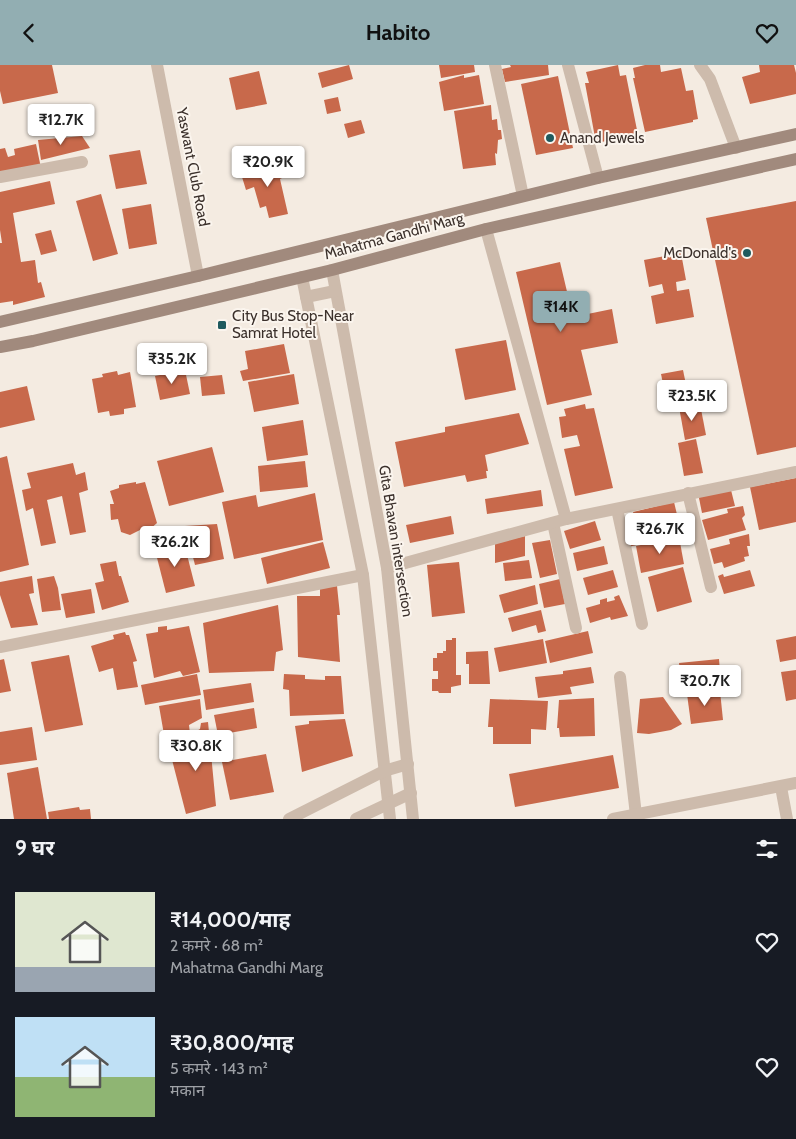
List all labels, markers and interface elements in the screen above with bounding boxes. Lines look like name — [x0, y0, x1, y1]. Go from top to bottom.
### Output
icon: back — [15, 19, 43, 47]
text: Habito — [366, 19, 430, 46]
icon: heart — [753, 19, 781, 47]
pin: ₹12.7K — [20, 103, 102, 146]
street label: Yaswant Club Road — [172, 105, 213, 228]
text: ₹12.7K — [39, 110, 83, 129]
place label: Anand Jewels — [560, 129, 644, 147]
marker: Anand Jewels — [544, 132, 556, 144]
pin: ₹20.9K — [227, 145, 309, 188]
text: ₹20.9K — [243, 152, 293, 171]
street label: Mahatma Gandhi Marg — [322, 209, 466, 263]
place label: McDonald's — [663, 244, 737, 262]
marker: McDonald's — [741, 247, 753, 259]
pin: ₹14K — [531, 291, 591, 333]
text: ₹14K — [544, 297, 578, 316]
place label: City Bus Stop-Near Samrat Hotel — [232, 307, 354, 342]
marker: City Bus Stop-Near Samrat Hotel — [216, 319, 228, 331]
pin: ₹35.2K — [131, 343, 213, 385]
text: ₹35.2K — [148, 349, 196, 368]
pin: ₹23.5K — [651, 379, 733, 422]
text: ₹23.5K — [668, 386, 716, 405]
street label: Gita Bhavan intersection — [375, 464, 417, 618]
pin: ₹26.7K — [619, 513, 701, 555]
text: ₹26.7K — [636, 519, 684, 538]
pin: ₹26.2K — [134, 525, 216, 568]
text: ₹26.2K — [151, 532, 199, 551]
pin: ₹20.7K — [664, 665, 746, 707]
text: ₹20.7K — [680, 671, 730, 690]
pin: ₹30.8K — [155, 729, 237, 772]
text: ₹30.8K — [170, 736, 222, 755]
text: 9 घर — [15, 835, 54, 860]
icon: filters — [753, 835, 781, 863]
text: ₹14,000/माह — [170, 907, 290, 932]
icon: home — [55, 912, 115, 972]
icon: heart — [753, 928, 781, 956]
text: 2 कमरे · 68 m² — [170, 936, 263, 955]
text: Mahatma Gandhi Marg — [170, 958, 323, 977]
text: ₹30,800/माह — [170, 1030, 294, 1055]
icon: home — [55, 1037, 115, 1097]
icon: heart — [753, 1053, 781, 1081]
text: 5 कमरे · 143 m² — [170, 1059, 268, 1078]
text: मकान — [170, 1081, 205, 1100]

